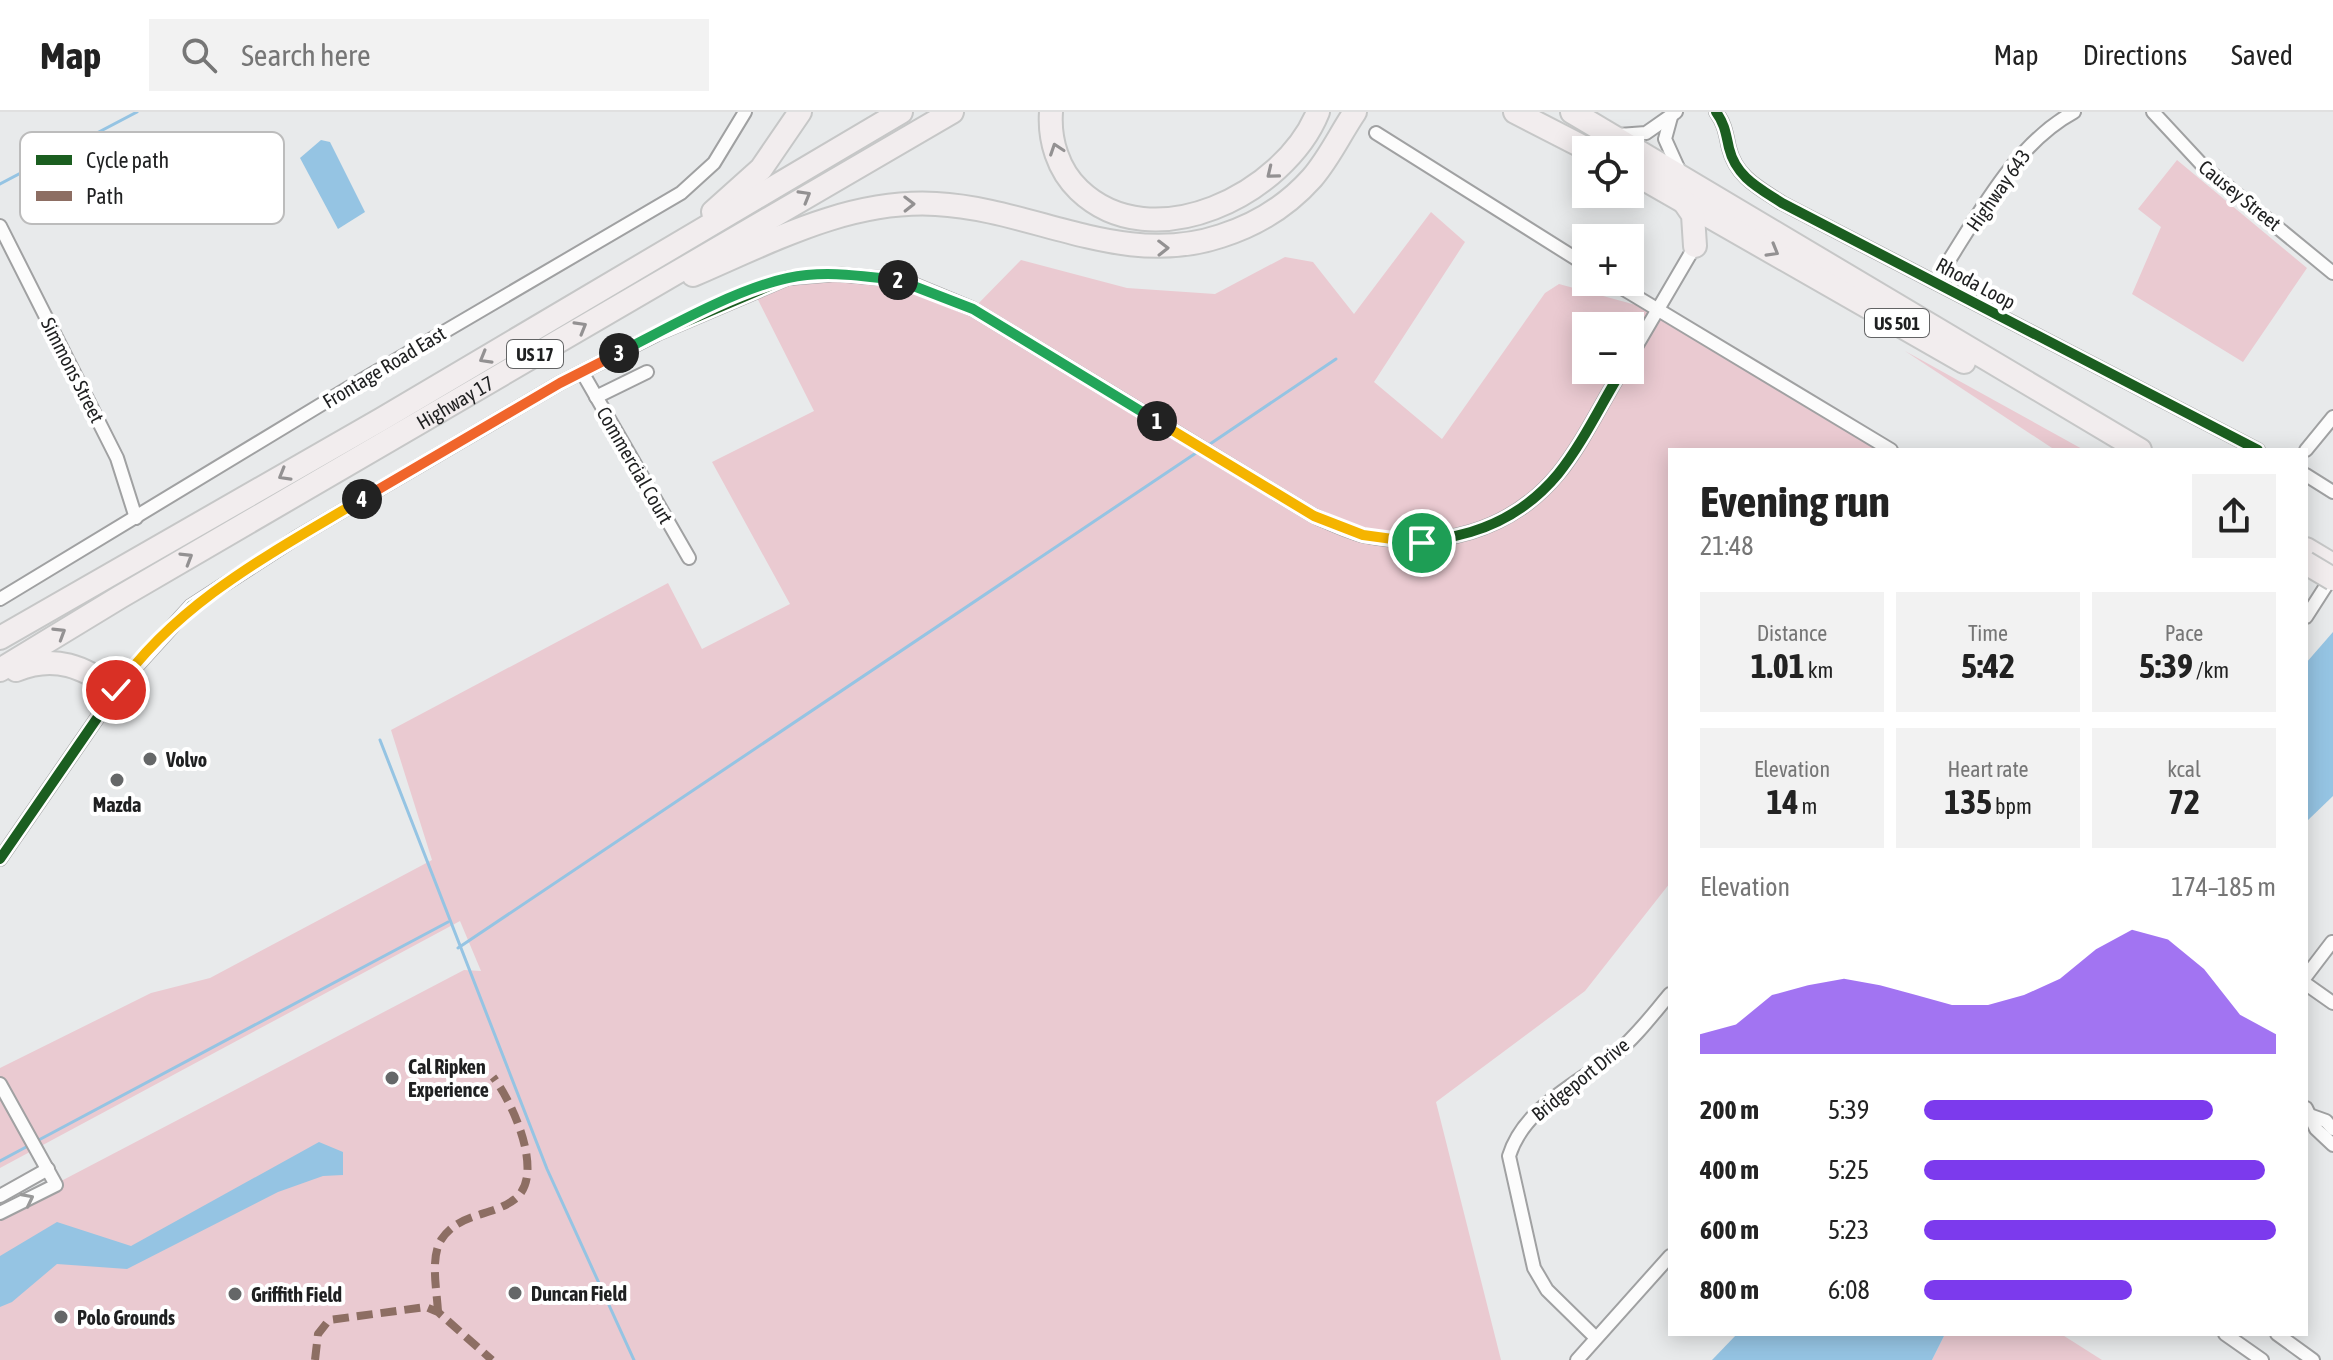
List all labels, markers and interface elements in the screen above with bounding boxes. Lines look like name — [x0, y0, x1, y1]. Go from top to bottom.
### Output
search box — [149, 19, 709, 91]
icon: search — [177, 33, 221, 77]
text: Map — [40, 34, 101, 77]
text: Search here — [241, 38, 371, 72]
text: Map — [1994, 39, 2039, 71]
text: Directions — [2083, 39, 2187, 71]
text: Saved — [2231, 39, 2293, 71]
legend — [20, 132, 284, 224]
map controls — [1572, 136, 1644, 384]
button: locate — [1572, 136, 1644, 208]
one-way arrow — [1049, 142, 1065, 156]
street label: Highway 643 — [1961, 145, 2035, 235]
text: Cycle path — [86, 147, 169, 173]
street label: Causey Street — [2194, 155, 2286, 235]
one-way arrow — [1266, 163, 1281, 178]
text: Path — [86, 183, 124, 209]
one-way arrow — [796, 190, 811, 206]
one-way arrow — [903, 195, 916, 213]
button: + — [1572, 224, 1644, 296]
one-way arrow — [1157, 239, 1170, 257]
one-way arrow — [1764, 241, 1779, 257]
street label: Rhoda Loop — [1932, 253, 2020, 313]
pin: 2 — [878, 260, 918, 300]
text: 2 — [893, 267, 903, 293]
road number: US 501 — [1865, 309, 1929, 337]
button: − — [1572, 312, 1644, 384]
street label: Simmons Street — [37, 314, 109, 426]
street label: Frontage Road East — [318, 321, 450, 413]
one-way arrow — [572, 321, 587, 337]
pin: 3 — [599, 333, 639, 373]
road number: US 17 — [507, 340, 563, 368]
text: 3 — [614, 340, 624, 366]
one-way arrow — [479, 348, 494, 364]
street label: Highway 17 — [412, 370, 497, 433]
pin: 1 — [1137, 401, 1177, 441]
street label: Commercial Court — [592, 403, 678, 528]
text: 1 — [1152, 408, 1162, 434]
one-way arrow — [278, 465, 293, 481]
button: share — [2192, 474, 2276, 558]
text: Evening run — [1700, 476, 1890, 526]
pin: 4 — [342, 479, 382, 519]
text: 4 — [357, 486, 367, 512]
pin — [1388, 509, 1456, 577]
icon: arrive — [1400, 521, 1444, 565]
text: 21:48 — [1700, 531, 1754, 561]
one-way arrow — [178, 552, 193, 568]
text: Distance — [1757, 620, 1827, 646]
text: Time — [1968, 620, 2008, 646]
text: Pace — [2165, 620, 2203, 646]
one-way arrow — [51, 628, 66, 643]
text: 1.01 — [1751, 646, 1805, 685]
text: 5:42 — [1961, 646, 2015, 685]
text: 5:39 — [2139, 646, 2193, 685]
pin — [82, 656, 150, 724]
text: km — [1805, 657, 1833, 683]
text: /km — [2193, 657, 2229, 683]
icon: check — [94, 668, 138, 712]
place label: Volvo — [165, 748, 207, 771]
marker: Volvo — [141, 750, 159, 768]
text: Elevation — [1754, 756, 1830, 782]
text: Heart rate — [1947, 756, 2029, 782]
text: kcal — [2167, 756, 2201, 782]
marker: Mazda — [108, 771, 126, 789]
text: 14 — [1767, 782, 1799, 821]
text: 135 — [1944, 782, 1992, 821]
text: 72 — [2168, 782, 2200, 821]
place label: Mazda — [93, 793, 141, 816]
text: m — [1799, 793, 1817, 819]
text: bpm — [1992, 793, 2032, 819]
text: Elevation — [1700, 872, 1790, 902]
text: 174–185 m — [2171, 872, 2276, 902]
street label: Bridgeport Drive — [1527, 1033, 1633, 1125]
place label: Cal Ripken Experience — [408, 1055, 489, 1101]
marker: Cal Ripken Experience — [383, 1069, 401, 1087]
text: 200 m — [1700, 1095, 1759, 1125]
text: 5:39 — [1828, 1095, 1869, 1125]
text: 400 m — [1700, 1155, 1759, 1185]
text: 5:25 — [1828, 1155, 1869, 1185]
one-way arrow — [19, 1193, 34, 1208]
text: 600 m — [1700, 1215, 1759, 1245]
text: 5:23 — [1828, 1215, 1869, 1245]
text: 800 m — [1700, 1275, 1759, 1305]
text: 6:08 — [1828, 1275, 1870, 1305]
place label: Duncan Field — [531, 1282, 627, 1305]
place label: Griffith Field — [251, 1283, 342, 1306]
marker: Duncan Field — [506, 1284, 524, 1302]
marker: Griffith Field — [226, 1285, 244, 1303]
place label: Polo Grounds — [77, 1306, 175, 1329]
marker: Polo Grounds — [52, 1308, 70, 1326]

